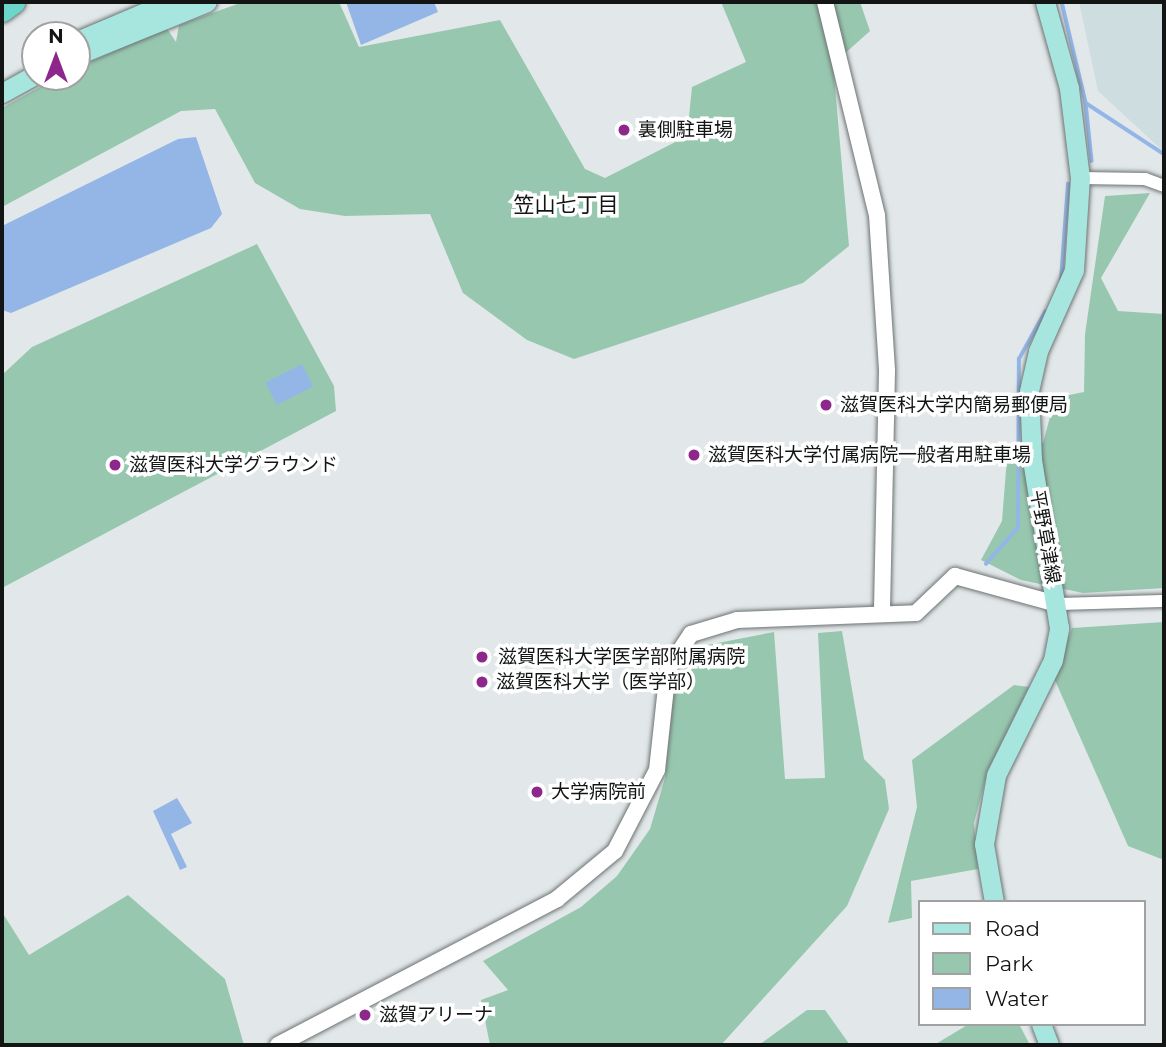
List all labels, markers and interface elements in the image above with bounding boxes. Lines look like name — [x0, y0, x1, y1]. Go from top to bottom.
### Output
north arrow — [21, 21, 91, 91]
text: N — [48, 25, 64, 48]
place label: 裏側駐車場 — [638, 119, 733, 141]
marker: 裏側駐車場 — [616, 122, 632, 138]
district label: 笠山七丁目 — [514, 192, 618, 218]
place label: 滋賀医科大学内簡易郵便局 — [840, 394, 1068, 416]
marker: 滋賀医科大学内簡易郵便局 — [818, 397, 834, 413]
place label: 滋賀医科大学付属病院一般者用駐車場 — [708, 444, 1031, 466]
marker: 滋賀医科大学付属病院一般者用駐車場 — [686, 447, 702, 463]
place label: 滋賀医科大学グラウンド — [129, 454, 338, 476]
marker: 滋賀医科大学グラウンド — [107, 457, 123, 473]
street label: 平野草津線 — [1026, 488, 1064, 586]
place label: 滋賀医科大学医学部附属病院 — [498, 646, 745, 668]
marker: 滋賀医科大学医学部附属病院 — [472, 647, 492, 667]
place label: 滋賀医科大学（医学部） — [496, 671, 705, 693]
marker: 滋賀医科大学（医学部） — [474, 674, 490, 690]
place label: 大学病院前 — [551, 781, 646, 803]
marker: 大学病院前 — [529, 784, 545, 800]
legend — [918, 900, 1145, 1026]
text: Road — [985, 916, 1040, 941]
text: Park — [985, 951, 1033, 976]
text: Water — [985, 986, 1049, 1011]
place label: 滋賀アリーナ — [379, 1004, 493, 1026]
marker: 滋賀アリーナ — [357, 1007, 373, 1023]

